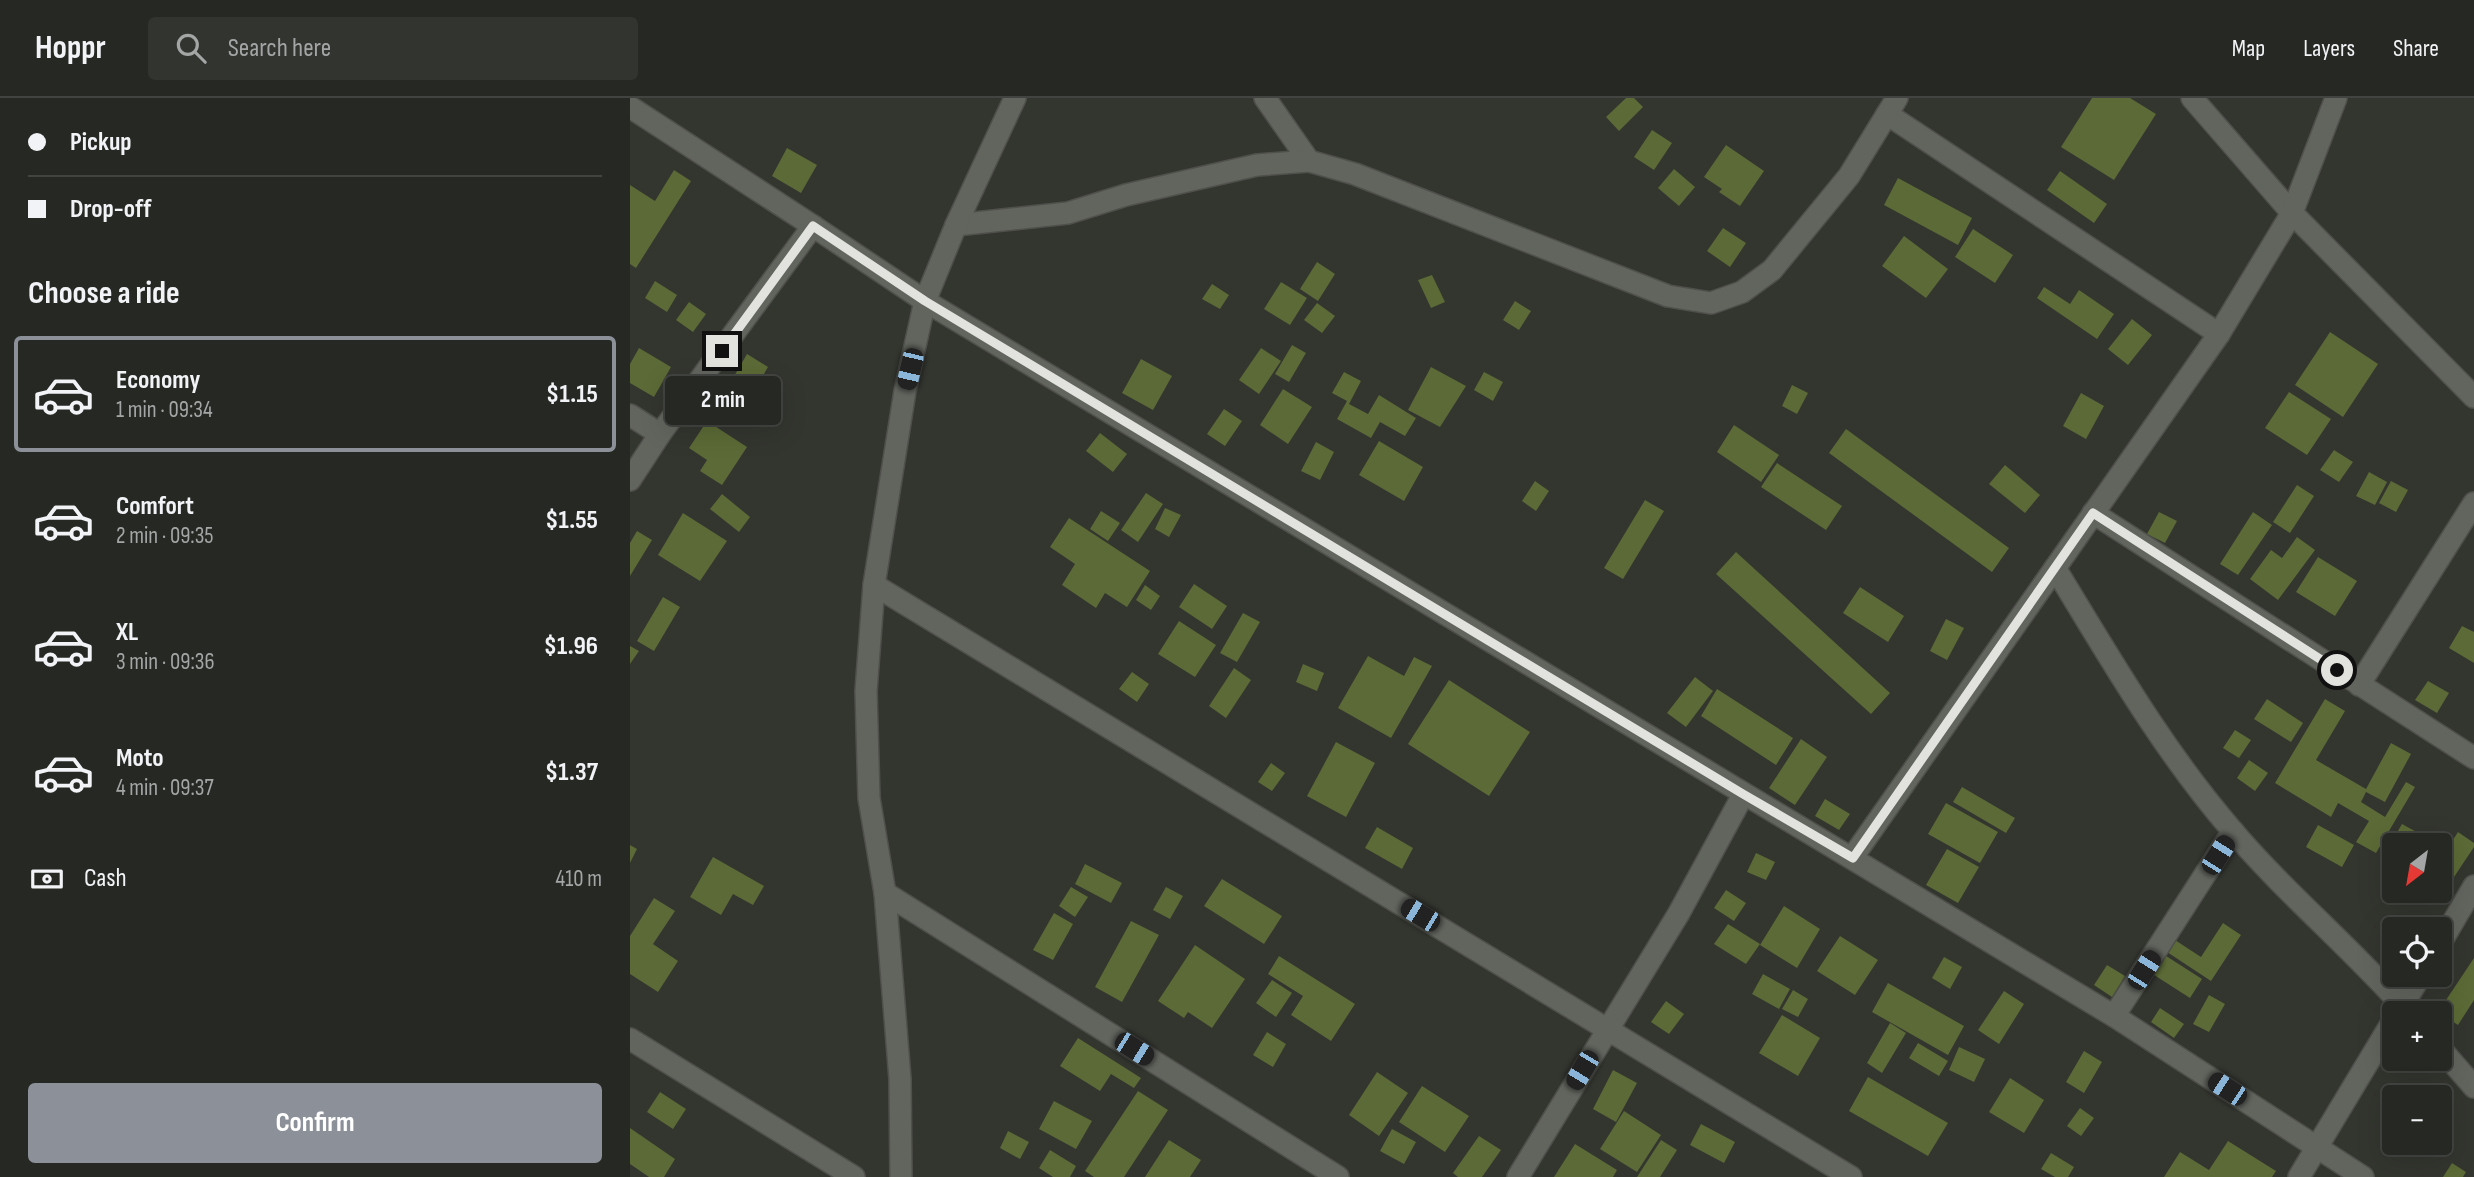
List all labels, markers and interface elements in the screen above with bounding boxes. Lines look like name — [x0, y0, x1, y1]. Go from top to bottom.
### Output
search box — [148, 17, 638, 80]
text: Hoppr — [35, 28, 106, 68]
icon: search — [172, 29, 210, 67]
text: Search here — [228, 33, 331, 64]
text: Map — [2232, 34, 2265, 63]
text: Layers — [2303, 34, 2355, 63]
text: Share — [2393, 34, 2439, 63]
text: Pickup — [70, 127, 132, 158]
text: Drop-off — [70, 194, 151, 225]
text: Choose a ride — [28, 274, 180, 313]
route end — [706, 335, 738, 367]
car — [896, 346, 925, 392]
icon: car — [32, 363, 95, 426]
text: Economy — [116, 365, 200, 396]
callout: 2 min — [664, 376, 780, 424]
text: $1.15 — [546, 379, 598, 410]
text: 2 min — [701, 386, 745, 414]
text: 1 min · 09:34 — [116, 396, 213, 424]
icon: car — [32, 489, 95, 552]
text: Comfort — [116, 491, 194, 522]
text: $1.55 — [545, 505, 598, 536]
text: 2 min · 09:35 — [116, 522, 214, 550]
icon: car — [32, 615, 95, 678]
text: XL — [116, 617, 138, 648]
text: $1.96 — [544, 631, 598, 662]
text: 3 min · 09:36 — [116, 648, 215, 676]
route start — [2321, 654, 2353, 686]
icon: car — [32, 741, 95, 804]
text: Moto — [116, 743, 164, 774]
text: $1.37 — [545, 757, 598, 788]
text: 4 min · 09:37 — [116, 774, 214, 802]
car — [2198, 832, 2239, 878]
north arrow — [2382, 833, 2452, 903]
map controls — [2382, 833, 2452, 1155]
icon: cash — [28, 860, 66, 898]
text: Cash — [84, 863, 127, 894]
text: 410 m — [556, 865, 602, 893]
car — [1397, 895, 1444, 935]
button: locate — [2382, 917, 2452, 987]
car — [2124, 947, 2165, 993]
button: + — [2382, 1001, 2452, 1071]
car — [1111, 1029, 1158, 1069]
car — [1563, 1047, 1602, 1093]
car — [2204, 1069, 2251, 1109]
button: Confirm — [28, 1083, 602, 1163]
button: − — [2382, 1085, 2452, 1155]

